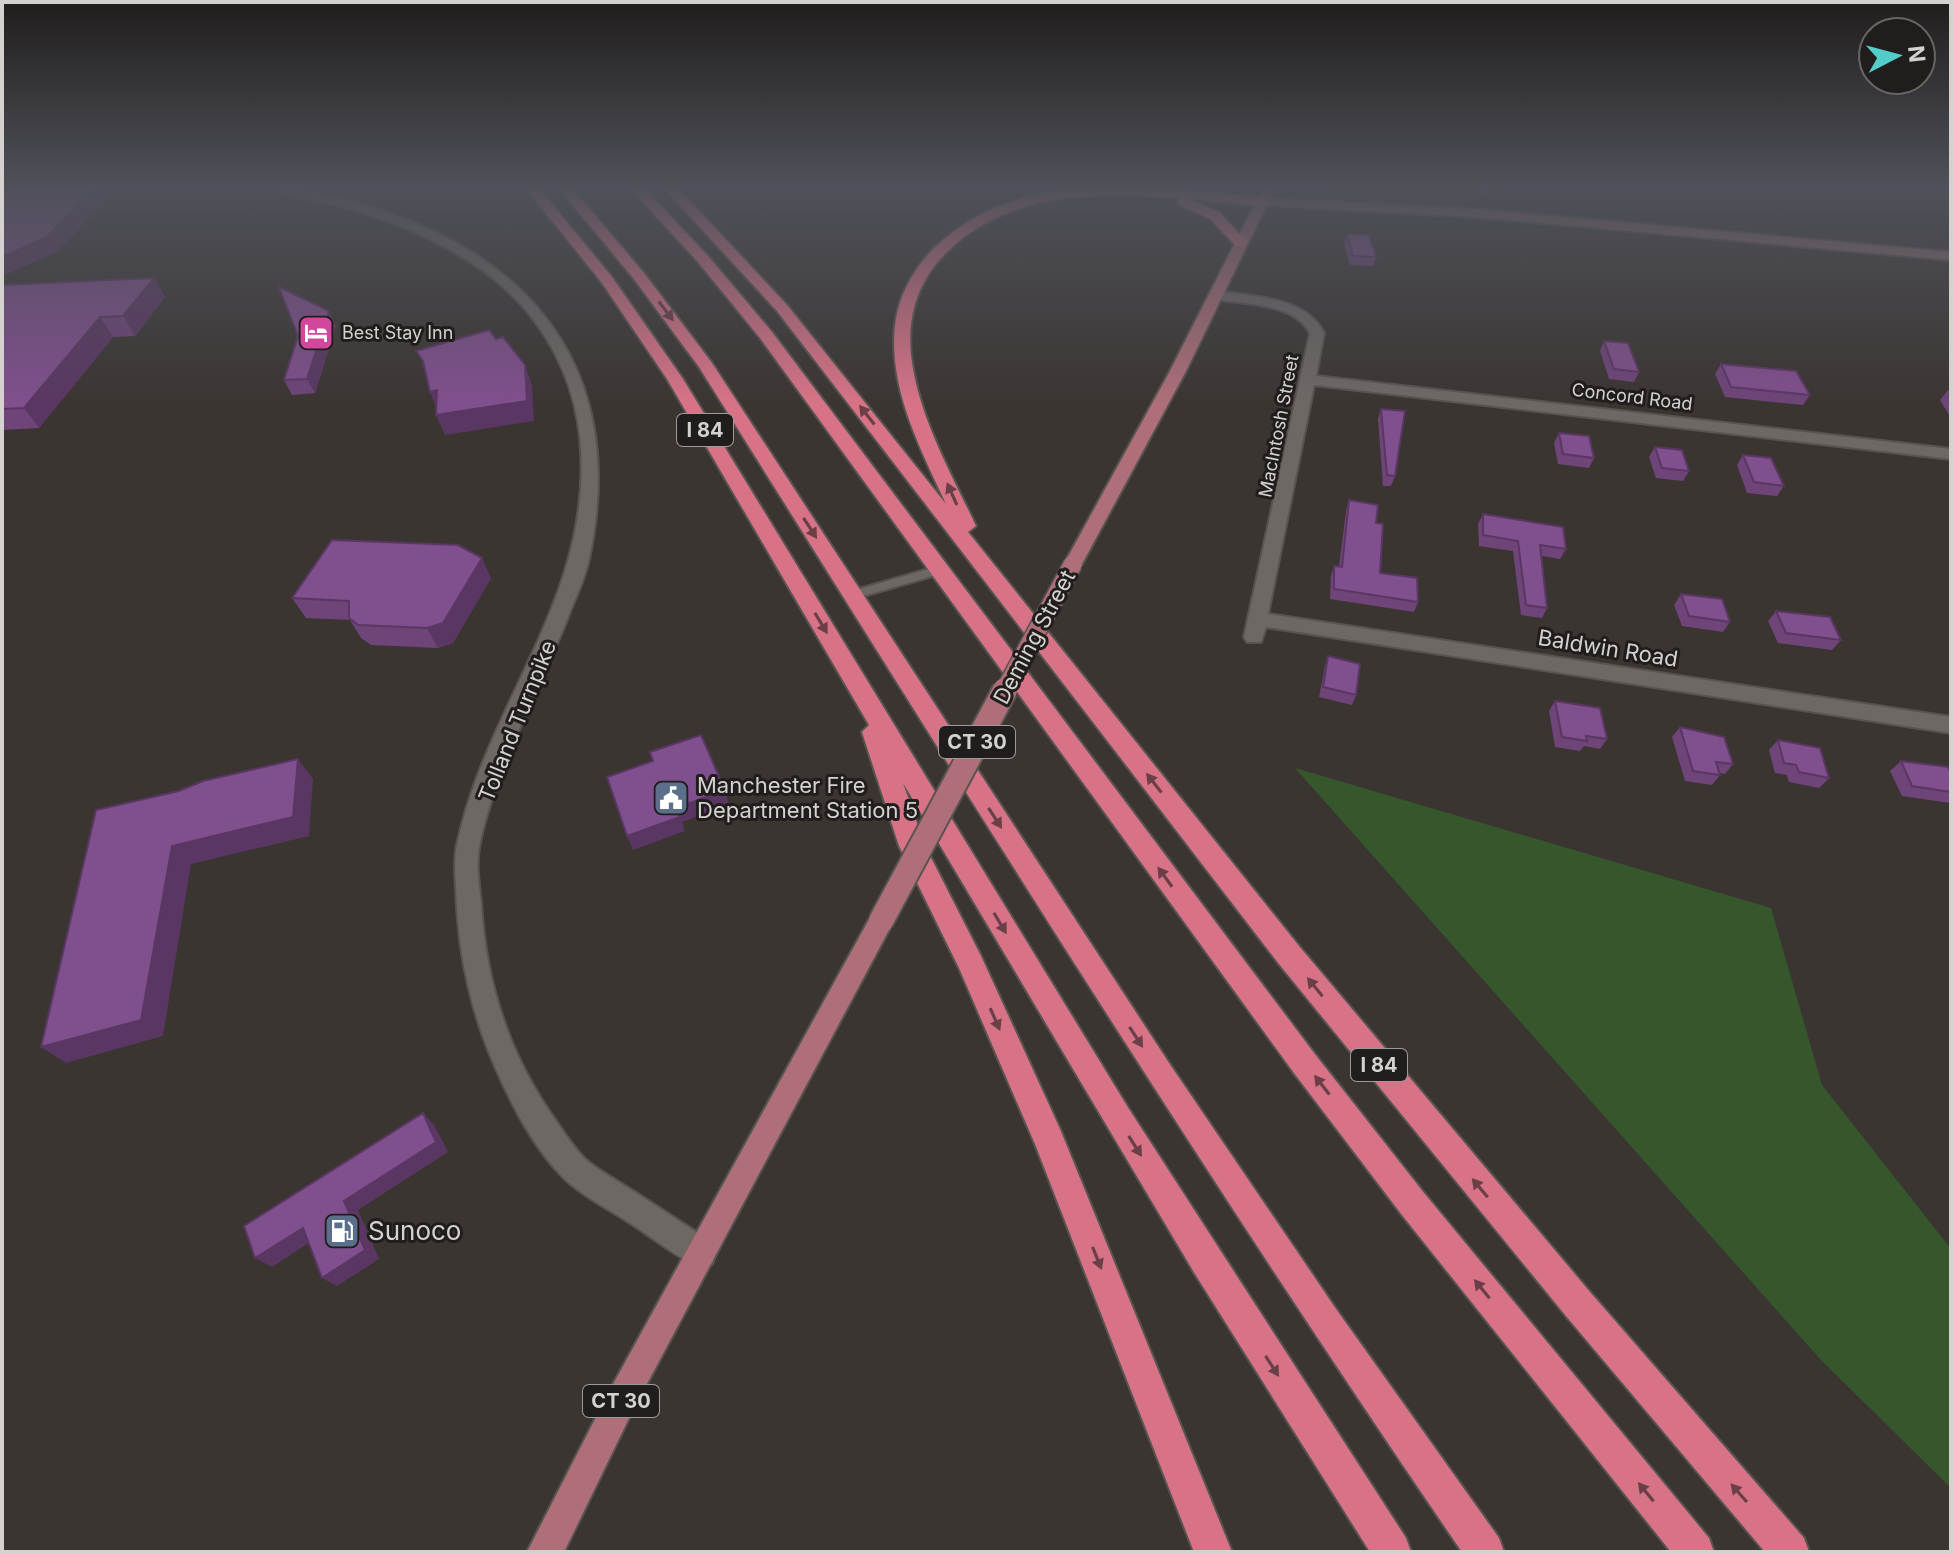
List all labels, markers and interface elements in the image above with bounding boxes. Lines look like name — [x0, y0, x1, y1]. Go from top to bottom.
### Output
north arrow — [1857, 16, 1937, 96]
text: N — [1903, 44, 1931, 64]
one-way arrow — [658, 301, 674, 321]
hotel icon: Best Stay Inn — [297, 314, 335, 352]
place label: Best Stay Inn — [342, 322, 453, 343]
street label: MacIntosh Street — [1254, 353, 1303, 499]
street label: Concord Road — [1570, 379, 1694, 414]
one-way arrow — [859, 405, 876, 425]
road number: I 84 — [677, 414, 733, 446]
one-way arrow — [945, 482, 958, 506]
one-way arrow — [802, 517, 816, 539]
street label: Deming Street — [988, 566, 1080, 708]
one-way arrow — [814, 612, 828, 635]
street label: Baldwin Road — [1536, 624, 1680, 672]
street label: Tolland Turnpike — [473, 637, 561, 805]
road number: CT 30 — [939, 726, 1015, 758]
place label: Manchester Fire Department Station 5 — [697, 772, 918, 823]
one-way arrow — [1146, 773, 1163, 793]
public building icon: Manchester Fire Department Station 5 — [652, 779, 690, 817]
one-way arrow — [988, 807, 1003, 828]
one-way arrow — [1157, 866, 1173, 888]
one-way arrow — [993, 912, 1007, 934]
one-way arrow — [1307, 977, 1324, 997]
one-way arrow — [988, 1007, 1002, 1030]
one-way arrow — [1128, 1026, 1143, 1047]
road number: I 84 — [1351, 1049, 1407, 1081]
one-way arrow — [1314, 1075, 1330, 1095]
one-way arrow — [1127, 1135, 1141, 1157]
one-way arrow — [1472, 1178, 1489, 1198]
fuel station icon: Sunoco — [323, 1212, 361, 1250]
place label: Sunoco — [368, 1215, 461, 1246]
one-way arrow — [1091, 1246, 1104, 1270]
one-way arrow — [1474, 1279, 1491, 1299]
one-way arrow — [1265, 1356, 1280, 1377]
road number: CT 30 — [583, 1385, 659, 1417]
one-way arrow — [1637, 1481, 1654, 1502]
one-way arrow — [1731, 1483, 1749, 1502]

